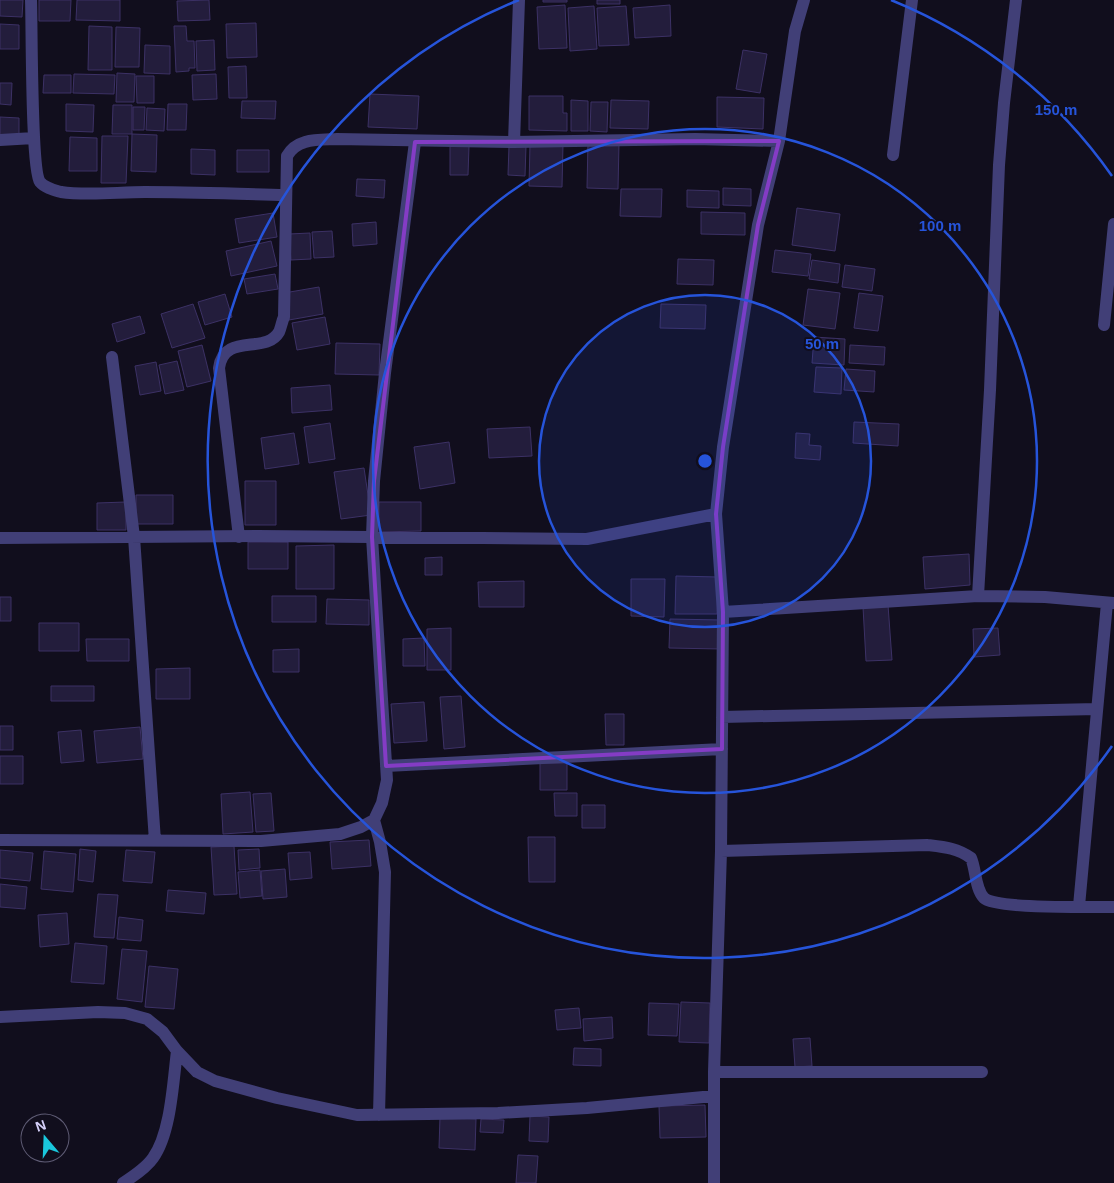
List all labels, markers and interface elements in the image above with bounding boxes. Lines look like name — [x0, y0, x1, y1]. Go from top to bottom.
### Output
text: 150 m — [1035, 101, 1077, 118]
text: 100 m — [919, 217, 961, 234]
text: 50 m — [805, 335, 839, 352]
centre of rings — [696, 452, 714, 470]
north arrow — [20, 1113, 70, 1163]
text: N — [33, 1116, 48, 1135]

